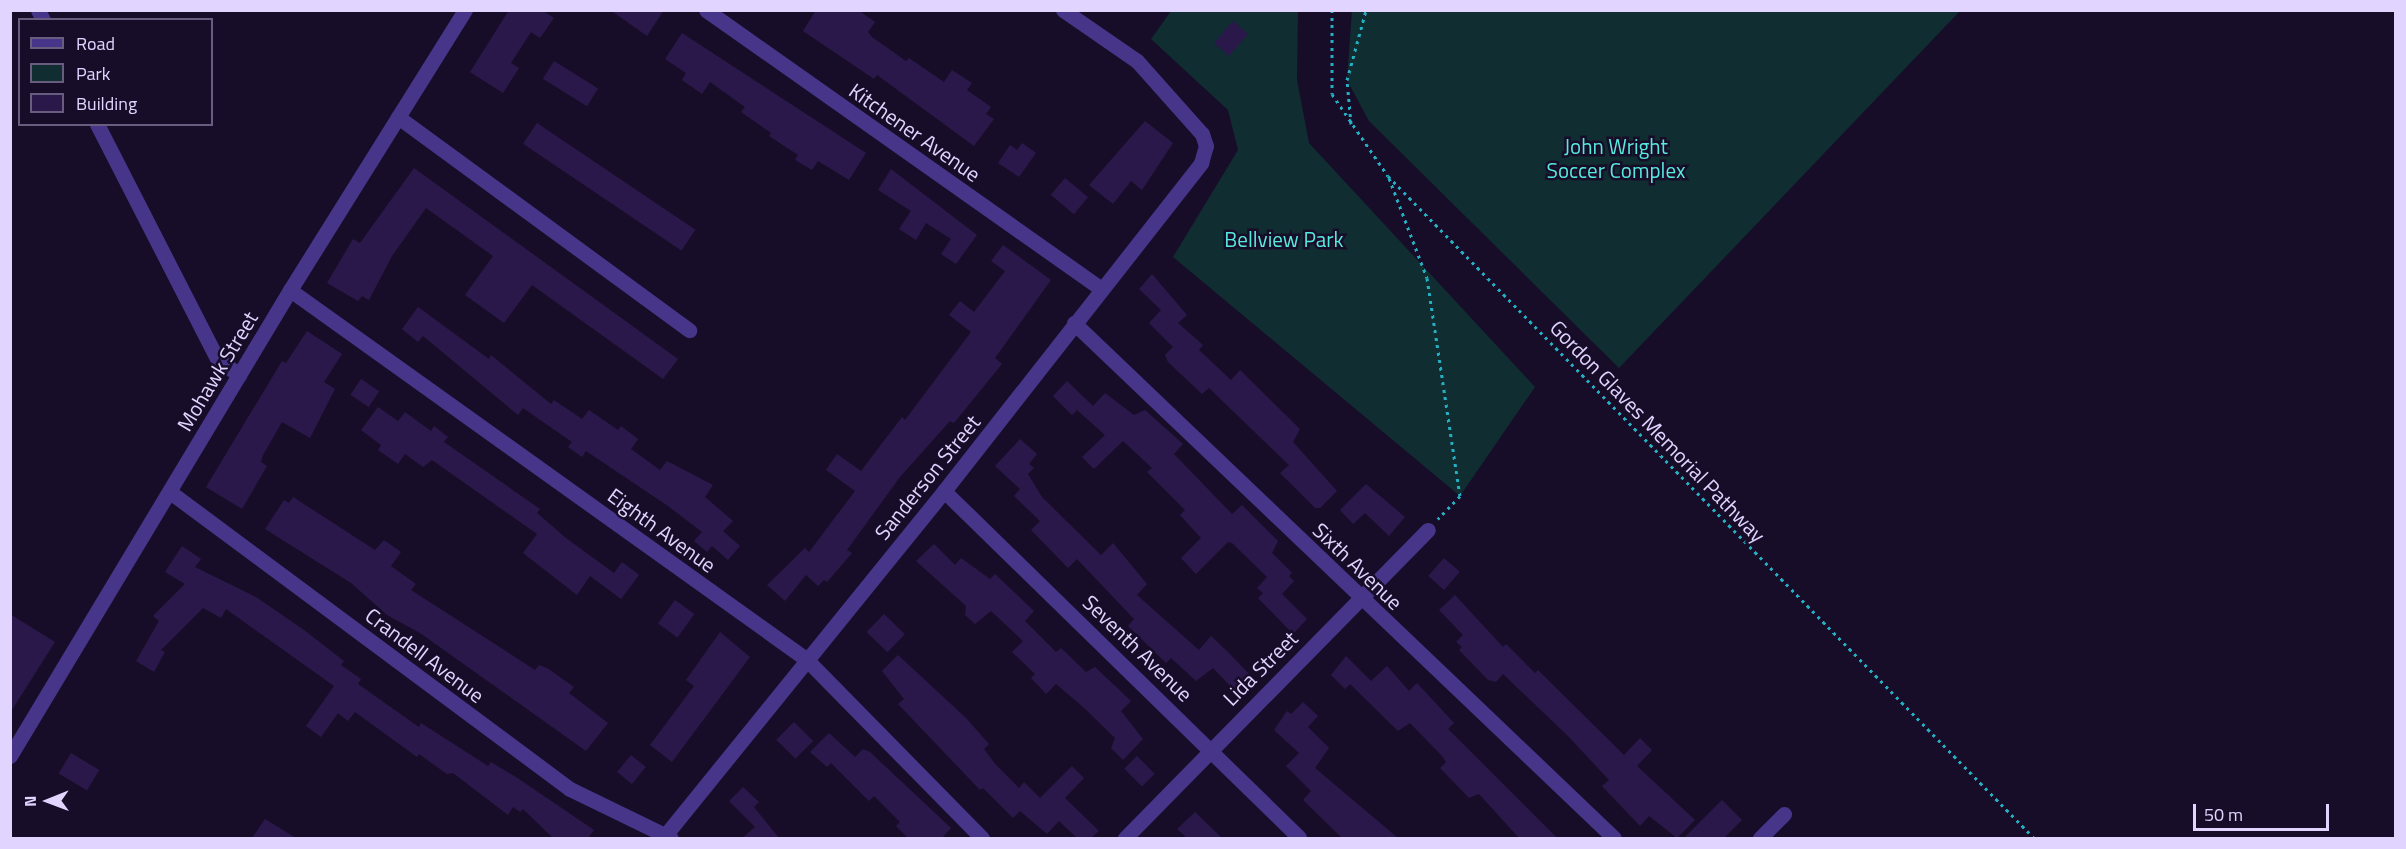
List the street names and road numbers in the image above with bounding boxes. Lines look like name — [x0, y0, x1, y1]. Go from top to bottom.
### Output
street label: Kitchener Avenue — [845, 77, 985, 187]
street label: Mohawk Street — [171, 307, 263, 435]
street label: Gordon Glaves Memorial Pathway — [1545, 315, 1771, 547]
street label: Sanderson Street — [869, 410, 985, 544]
street label: Eighth Avenue — [603, 482, 721, 578]
street label: Sixth Avenue — [1308, 517, 1408, 615]
street label: Seventh Avenue — [1078, 589, 1198, 707]
street label: Crandell Avenue — [361, 602, 489, 708]
street label: Lida Street — [1217, 625, 1303, 711]

